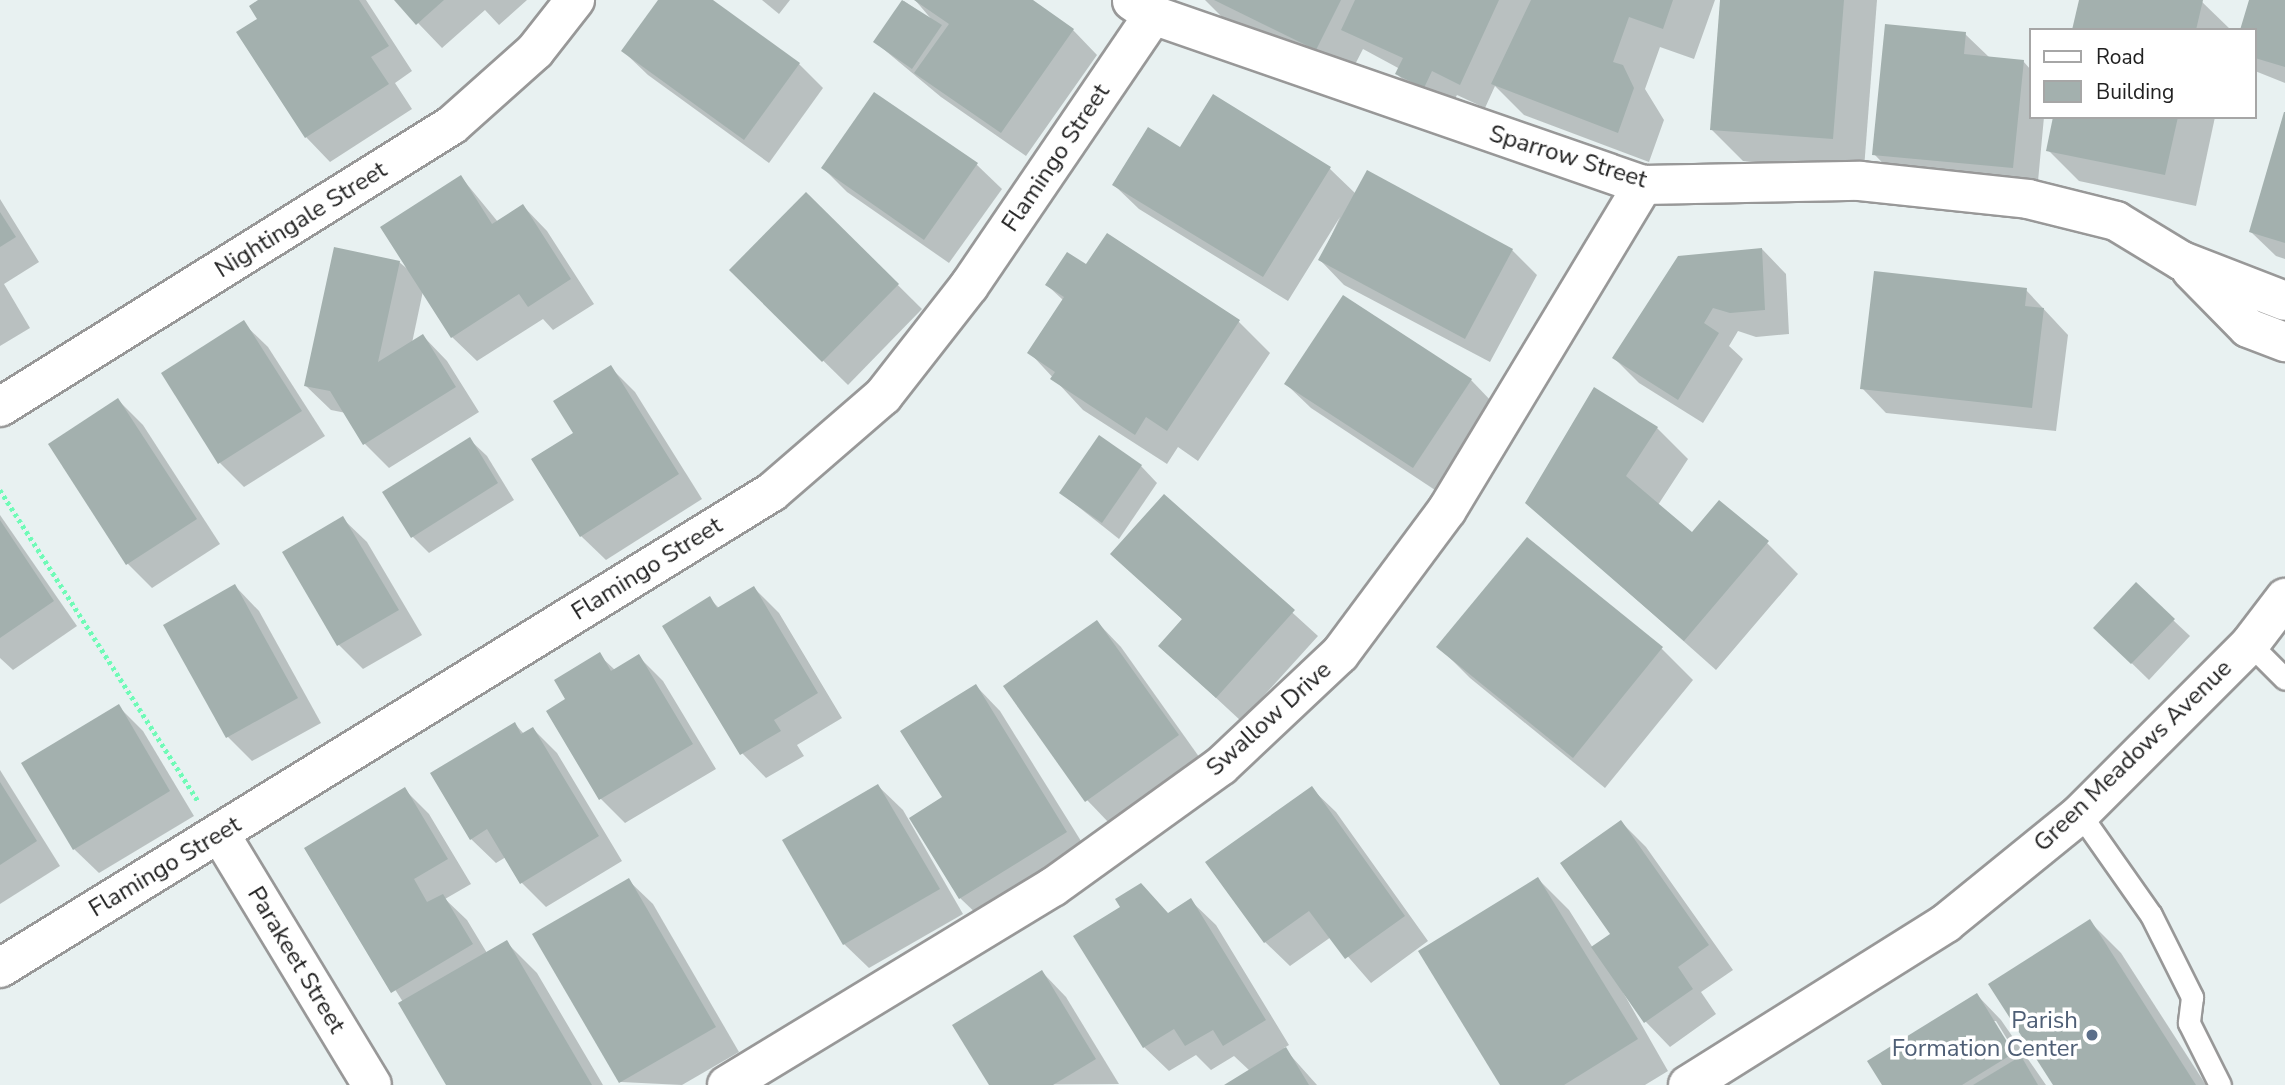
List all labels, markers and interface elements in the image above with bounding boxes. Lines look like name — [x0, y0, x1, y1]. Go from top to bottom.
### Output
legend — [2030, 28, 2257, 119]
text: Road — [2096, 43, 2145, 71]
text: Building — [2096, 78, 2174, 106]
street label: Flamingo Street — [996, 79, 1116, 237]
street label: Sparrow Street — [1486, 119, 1650, 195]
street label: Nightingale Street — [210, 156, 392, 284]
street label: Flamingo Street — [567, 511, 727, 627]
street label: Green Meadows Avenue — [2028, 654, 2238, 858]
street label: Swallow Drive — [1201, 656, 1337, 782]
street label: Flamingo Street — [84, 810, 246, 924]
street label: Parakeet Street — [241, 882, 351, 1038]
place label: Parish Formation Center — [1892, 1007, 2078, 1063]
marker: Parish Formation Center — [2084, 1027, 2100, 1043]

